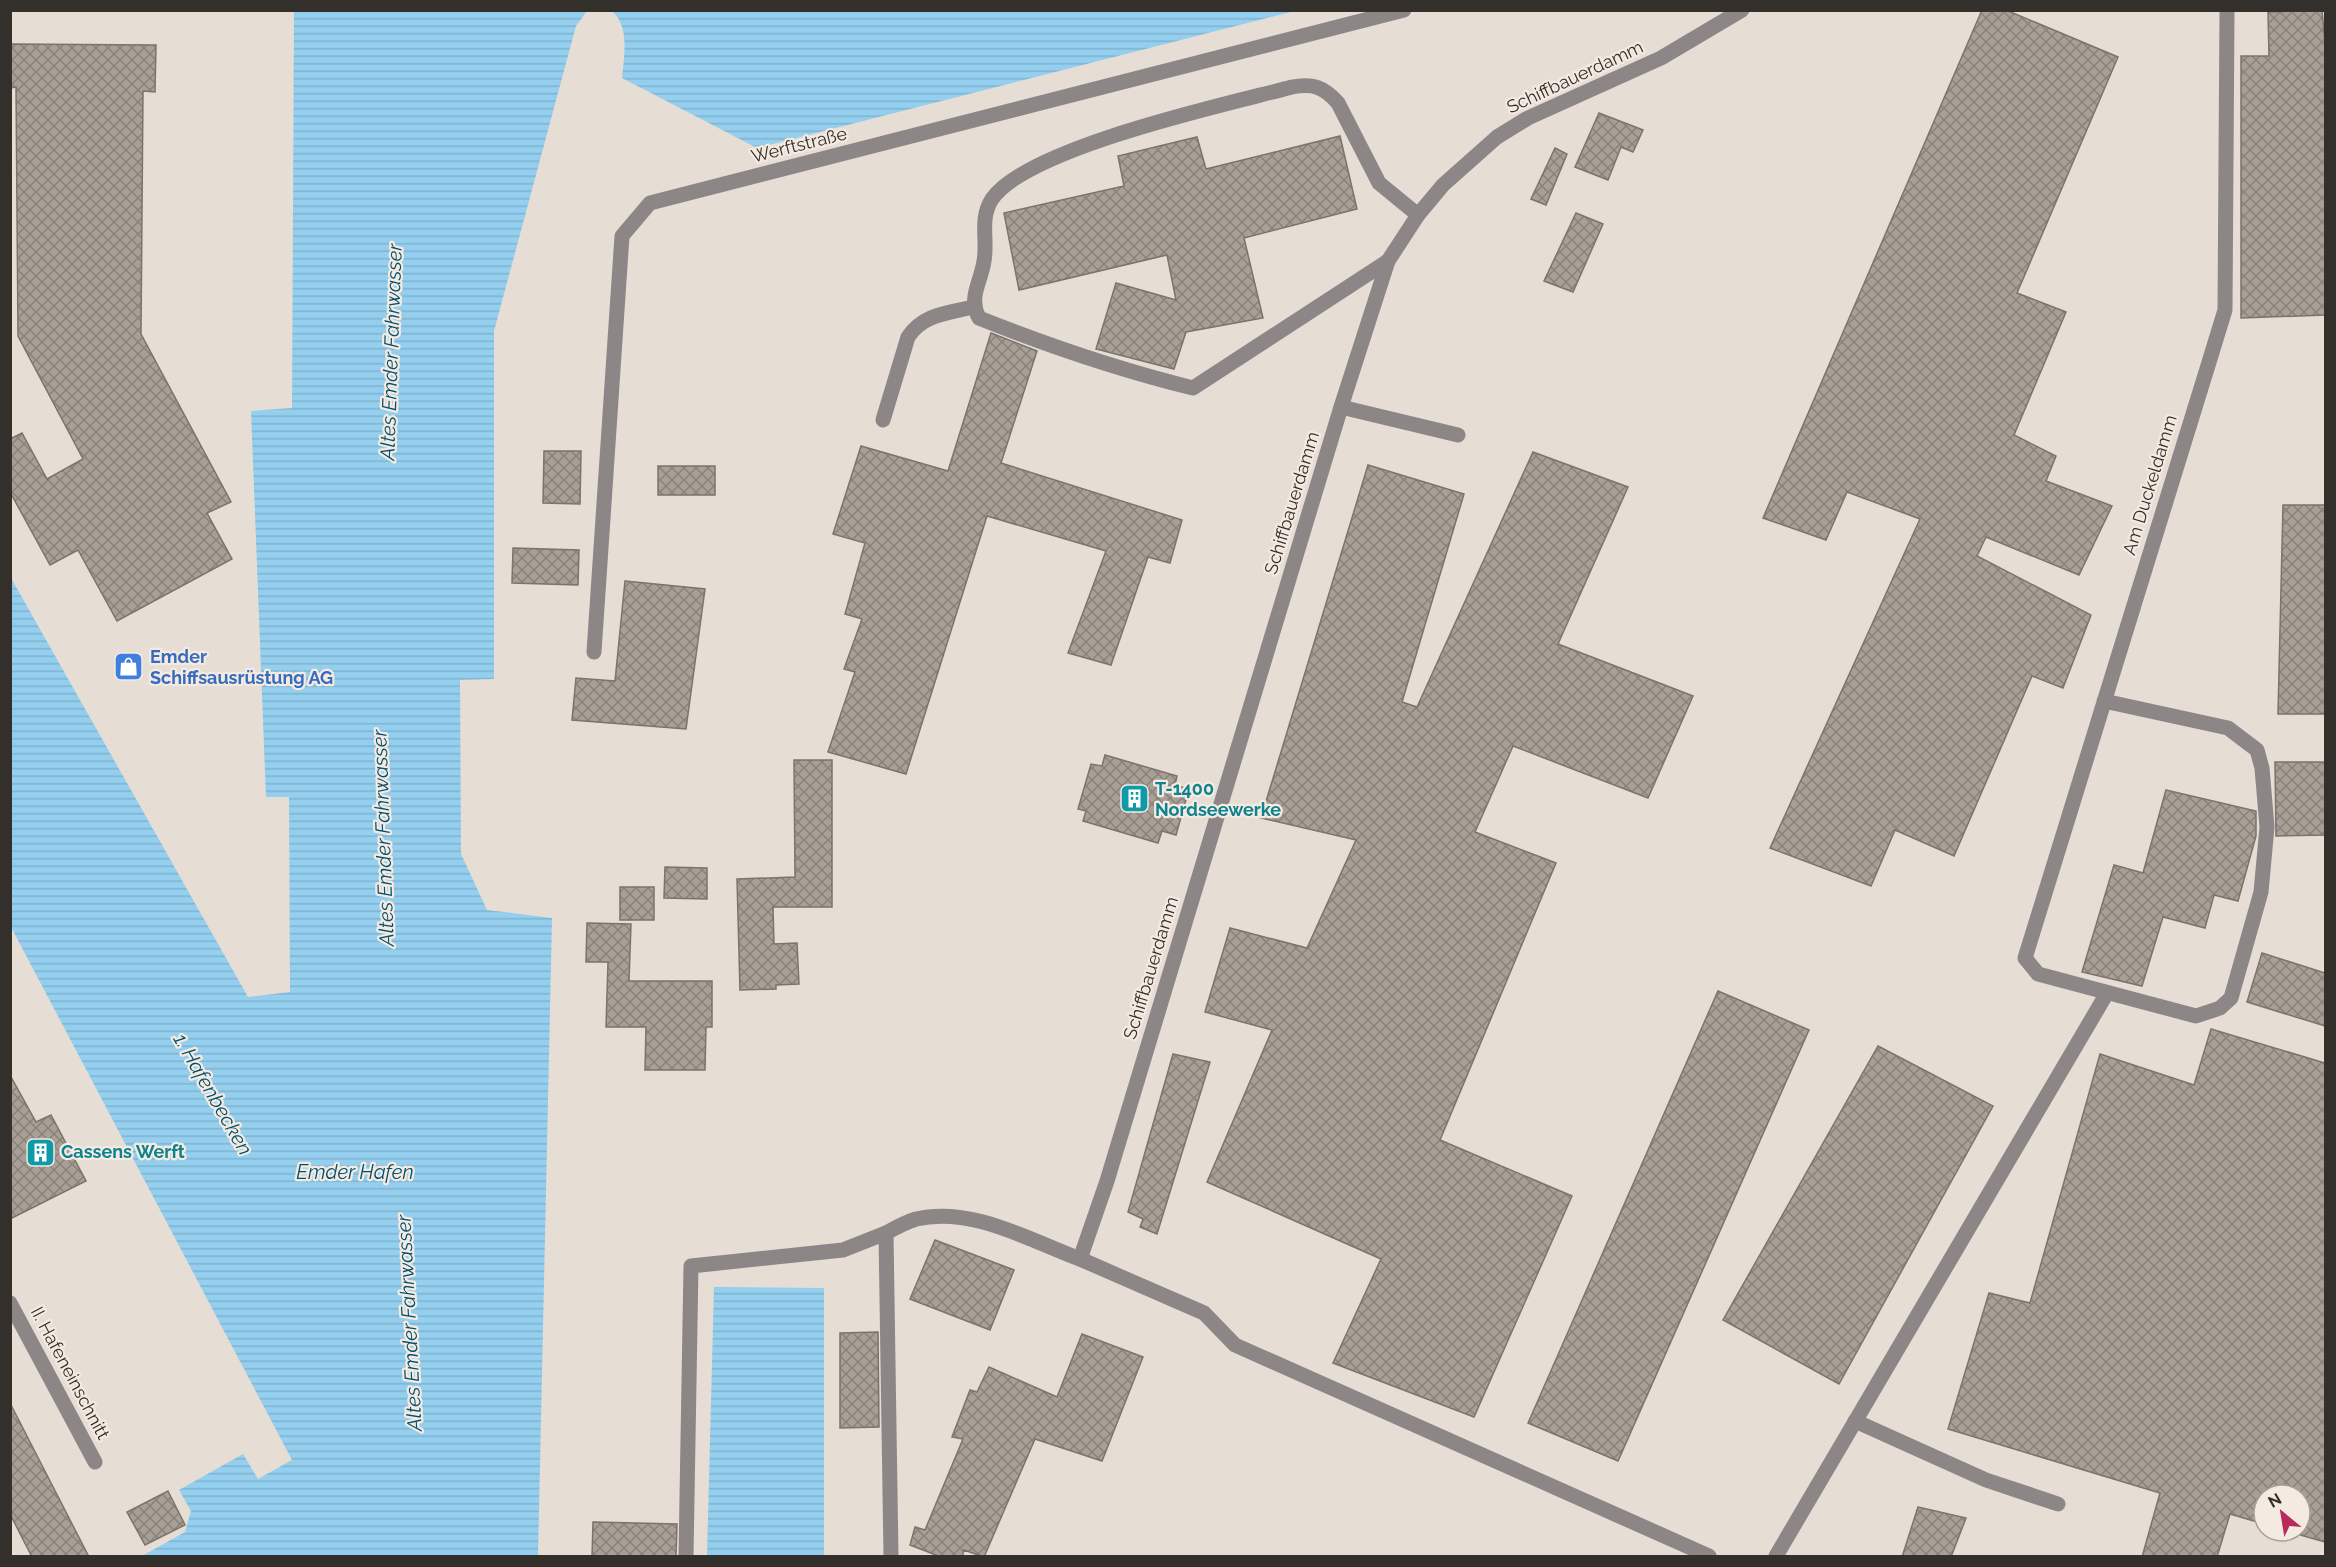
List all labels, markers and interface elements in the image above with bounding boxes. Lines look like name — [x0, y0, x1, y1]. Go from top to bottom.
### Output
street label: Schiffbauerdamm — [1503, 36, 1646, 117]
street label: Werftstraße — [749, 122, 849, 167]
water label: Altes Emder Fahrwasser — [375, 242, 407, 462]
street label: Am Duckeldamm — [2118, 412, 2181, 557]
street label: Schiffbauerdamm — [1260, 429, 1323, 577]
place label: Emder Schiffsausrüstung AG — [150, 646, 333, 688]
shop icon: Emder Schiffsausrüstung AG — [113, 651, 145, 683]
water label: Altes Emder Fahrwasser — [367, 728, 399, 948]
place label: T-1400 Nordseewerke — [1155, 778, 1281, 820]
building icon: T-1400 Nordseewerke — [1118, 783, 1150, 815]
street label: Schiffbauerdamm — [1119, 894, 1182, 1042]
water label: 1. Hafenbecken — [168, 1029, 258, 1159]
building icon: Cassens Werft — [24, 1136, 56, 1168]
place label: Cassens Werft — [61, 1141, 185, 1162]
water label: Emder Hafen — [296, 1160, 414, 1184]
water label: Altes Emder Fahrwasser — [391, 1213, 427, 1433]
street label: II. Hafeneinschnitt — [27, 1303, 114, 1443]
north arrow — [2252, 1483, 2312, 1543]
text: N — [2265, 1489, 2285, 1512]

